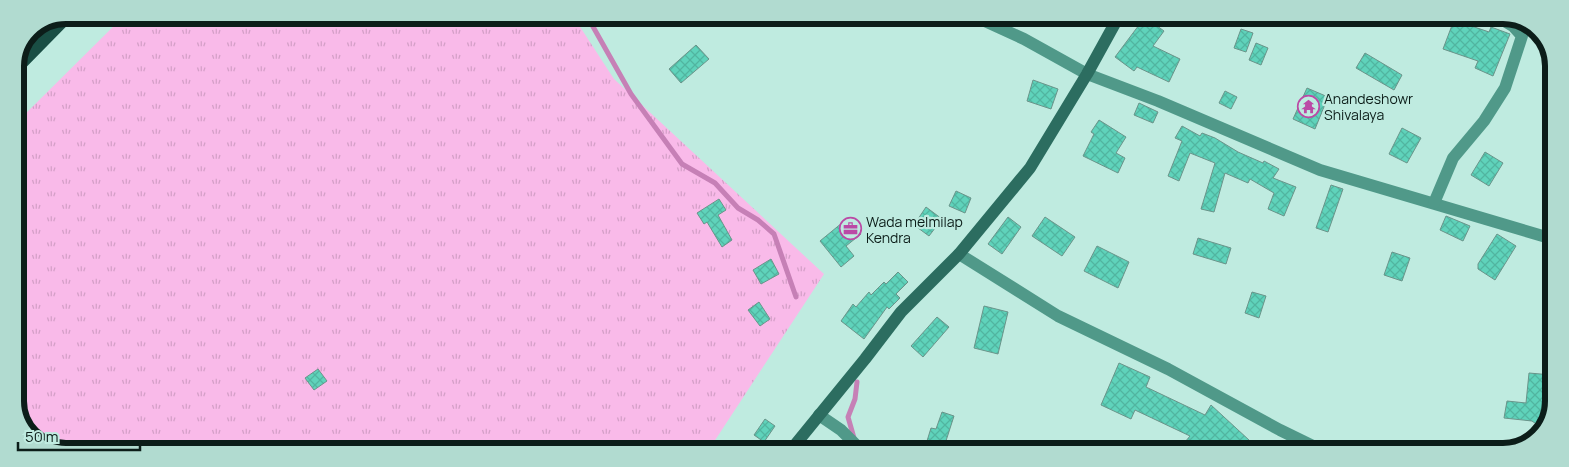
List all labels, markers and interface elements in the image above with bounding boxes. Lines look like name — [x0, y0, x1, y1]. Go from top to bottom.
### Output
place label: Anandeshowr Shivalaya — [1324, 89, 1413, 124]
temple icon: Anandeshowr Shivalaya — [1296, 94, 1320, 118]
place label: Wada melmilap Kendra — [866, 212, 963, 247]
office icon: Wada melmilap Kendra — [838, 217, 862, 241]
scale bar — [18, 420, 140, 452]
text: 50 m — [25, 426, 59, 447]

